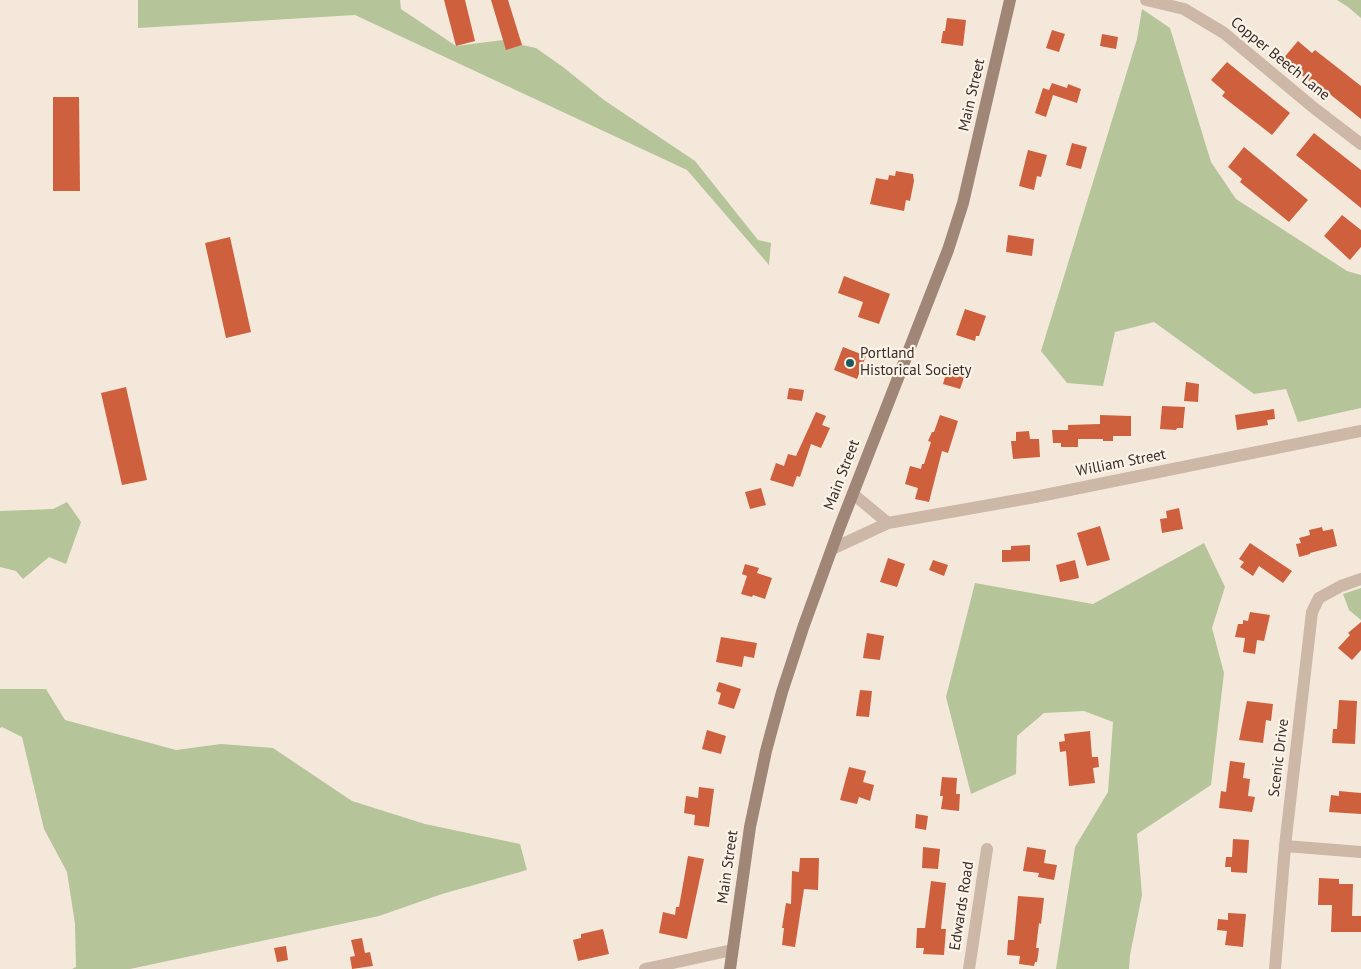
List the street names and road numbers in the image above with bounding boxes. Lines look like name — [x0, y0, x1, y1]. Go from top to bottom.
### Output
street label: Copper Beech Lane — [1227, 13, 1333, 105]
street label: Main Street — [955, 57, 989, 133]
street label: Main Street — [820, 437, 864, 513]
street label: William Street — [1075, 445, 1167, 481]
street label: Scenic Drive — [1265, 718, 1293, 798]
street label: Main Street — [714, 829, 742, 905]
street label: Edwards Road — [946, 860, 978, 952]

